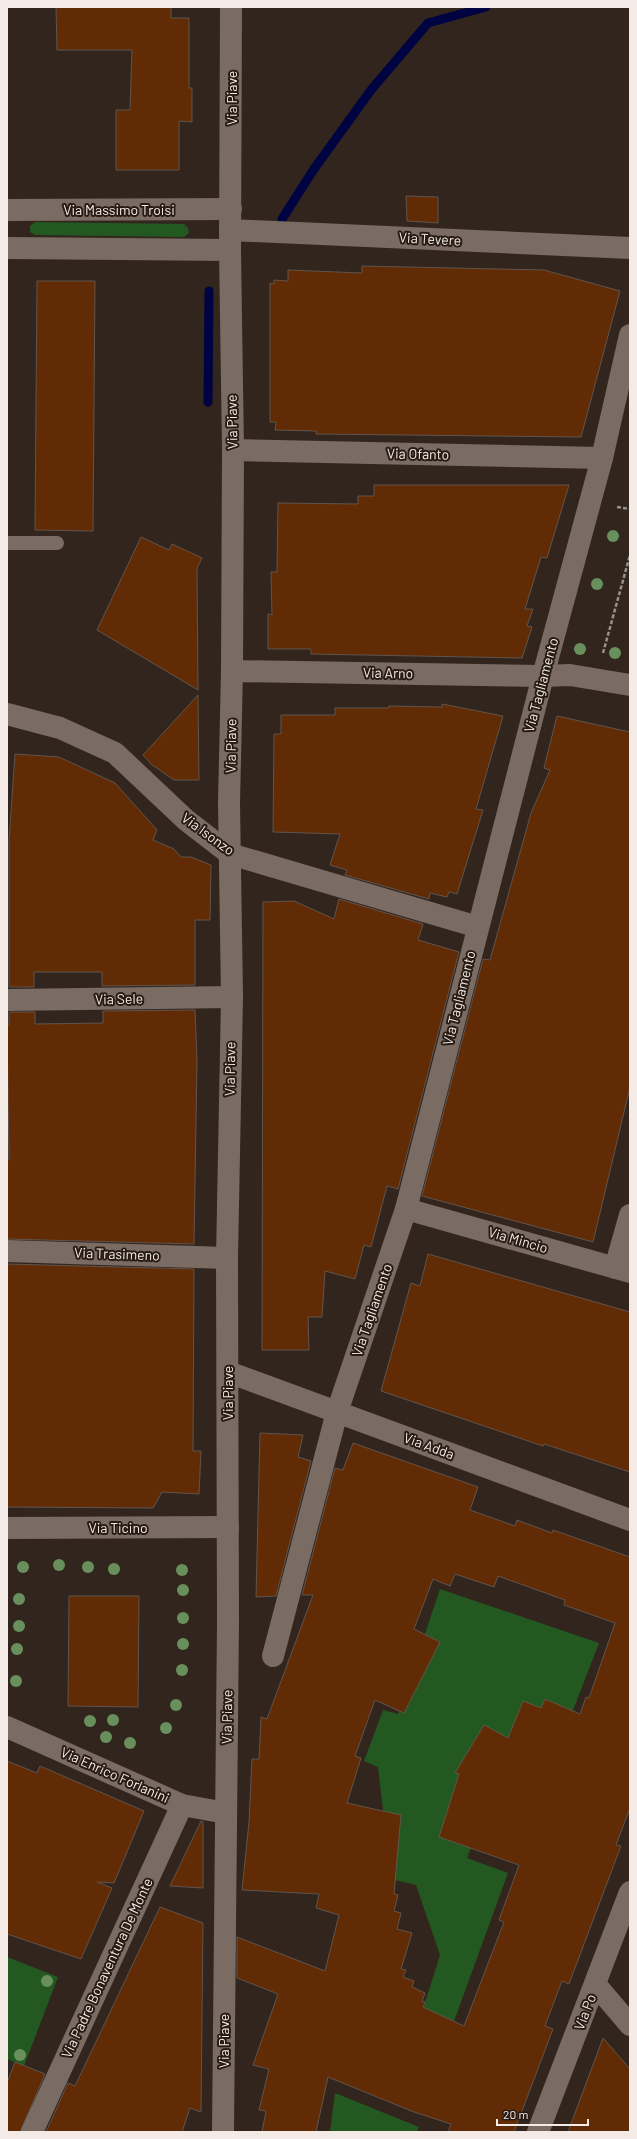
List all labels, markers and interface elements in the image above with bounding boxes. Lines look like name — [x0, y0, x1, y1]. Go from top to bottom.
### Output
street label: Via Piave — [223, 71, 240, 125]
street label: Via Massimo Troisi — [63, 201, 175, 218]
street label: Via Tevere — [398, 228, 462, 249]
street label: Via Piave — [223, 395, 240, 449]
street label: Via Ofanto — [387, 444, 449, 463]
street label: Via Tagliamento — [520, 636, 561, 734]
street label: Via Arno — [363, 664, 413, 681]
street label: Via Piave — [222, 719, 239, 773]
street label: Via Isonzo — [179, 809, 238, 858]
street label: Via Tagliamento — [439, 949, 479, 1047]
street label: Via Sele — [95, 990, 143, 1007]
street label: Via Piave — [221, 1042, 238, 1096]
street label: Via Mincio — [486, 1223, 550, 1256]
street label: Via Trasimeno — [74, 1244, 160, 1263]
street label: Via Tagliamento — [348, 1261, 395, 1359]
street label: Via Piave — [219, 1366, 236, 1420]
street label: Via Adda — [402, 1429, 457, 1463]
street label: Via Ticino — [88, 1519, 148, 1536]
street label: Via Piave — [218, 1690, 235, 1744]
street label: Via Enrico Forlanini — [58, 1743, 172, 1806]
street label: Via Padre Bonaventura De Monte — [57, 1875, 156, 2060]
street label: Via Po — [570, 1991, 599, 2032]
street label: Via Piave — [215, 2014, 232, 2068]
scale bar — [497, 2101, 588, 2127]
text: 20 m — [503, 2107, 529, 2121]

